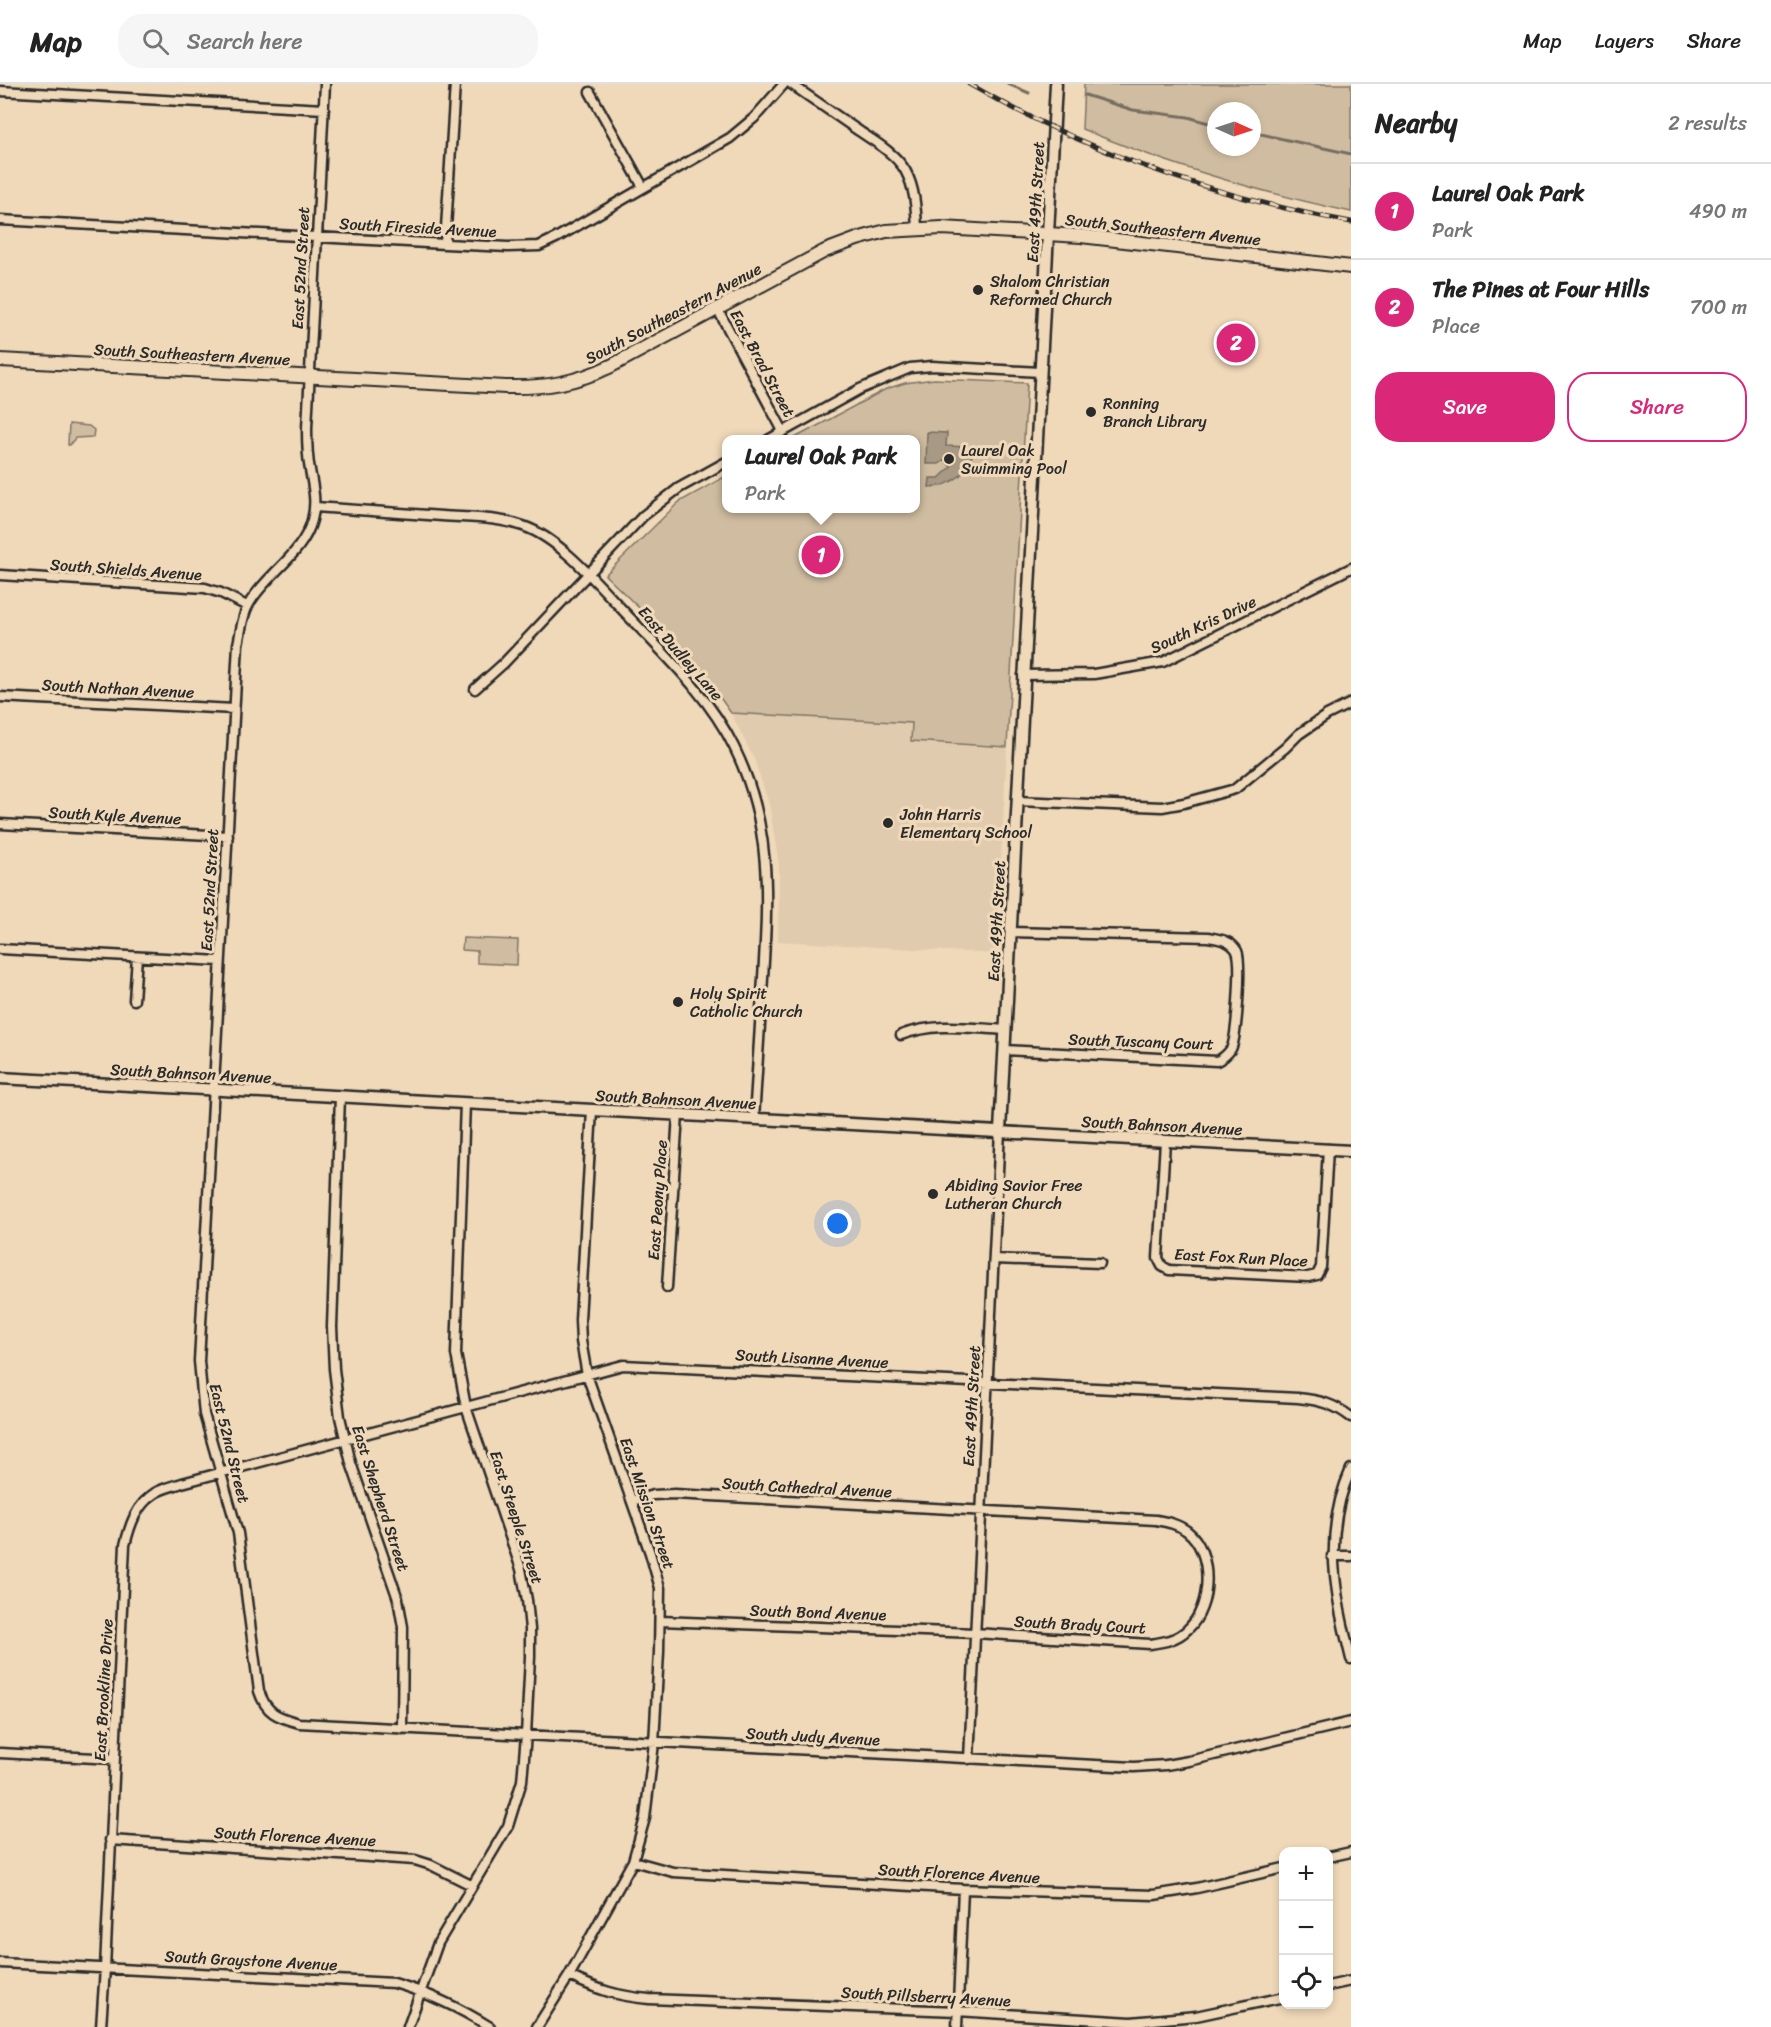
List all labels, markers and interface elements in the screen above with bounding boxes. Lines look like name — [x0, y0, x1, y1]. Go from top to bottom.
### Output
search box — [118, 14, 538, 68]
text: Map — [30, 17, 82, 66]
text: Search here — [187, 22, 303, 61]
text: Map — [1523, 22, 1562, 60]
text: Layers — [1595, 22, 1654, 60]
text: Share — [1687, 22, 1741, 60]
icon: search — [139, 25, 172, 58]
text: Nearby — [1375, 100, 1457, 146]
north arrow — [1207, 102, 1261, 156]
text: 2 results — [1668, 106, 1747, 141]
street label: East 49th Street — [1018, 141, 1053, 263]
text: Laurel Oak Park — [1432, 174, 1584, 213]
text: 1 — [1390, 194, 1399, 229]
text: 490 m — [1689, 194, 1747, 229]
street label: South Southeastern Avenue — [1064, 205, 1262, 254]
street label: East 52nd Street — [283, 206, 318, 330]
street label: South Fireside Avenue — [339, 209, 498, 246]
text: Park — [1432, 213, 1473, 248]
street label: South Southeastern Avenue — [580, 254, 767, 372]
place label: Shalom Christian Reformed Church — [990, 267, 1112, 314]
text: The Pines at Four Hills — [1432, 270, 1649, 309]
marker: Shalom Christian Reformed Church — [971, 283, 985, 297]
text: 2 — [1389, 290, 1400, 325]
text: 700 m — [1690, 290, 1747, 325]
street label: East Brad Street — [722, 304, 803, 423]
text: Place — [1432, 309, 1480, 344]
pin: 2 — [1216, 320, 1256, 366]
street label: South Southeastern Avenue — [93, 335, 291, 374]
button: Save — [1375, 372, 1555, 442]
button: Share — [1567, 372, 1747, 442]
place label: Ronning Branch Library — [1103, 389, 1207, 436]
marker: Ronning Branch Library — [1084, 405, 1098, 419]
popup — [722, 435, 920, 513]
place label: Laurel Oak Swimming Pool — [961, 436, 1067, 483]
text: Laurel Oak Park — [745, 437, 897, 476]
marker: Laurel Oak Swimming Pool — [942, 452, 956, 466]
text: Park — [745, 476, 786, 511]
pin: 1 — [802, 532, 840, 578]
street label: South Shields Avenue — [49, 550, 203, 589]
street label: South Kris Drive — [1145, 587, 1261, 662]
street label: East Dudley Lane — [631, 599, 731, 708]
street label: South Nathan Avenue — [41, 670, 195, 707]
street label: South Kyle Avenue — [48, 798, 182, 833]
place label: John Harris Elementary School — [899, 800, 1032, 847]
marker: John Harris Elementary School — [881, 816, 895, 830]
street label: East 52nd Street — [192, 828, 227, 952]
street label: East 49th Street — [979, 860, 1014, 982]
place label: Holy Spirit Catholic Church — [690, 979, 803, 1026]
marker: Holy Spirit Catholic Church — [671, 995, 685, 1009]
street label: South Tuscany Court — [1068, 1024, 1214, 1059]
street label: South Bahnson Avenue — [110, 1055, 272, 1092]
street label: South Bahnson Avenue — [595, 1081, 757, 1118]
street label: South Bahnson Avenue — [1081, 1107, 1243, 1144]
street label: East Peony Place — [639, 1139, 676, 1261]
place label: Abiding Savior Free Lutheran Church — [944, 1171, 1082, 1218]
marker: Abiding Savior Free Lutheran Church — [926, 1187, 940, 1201]
your location — [823, 1209, 852, 1238]
street label: East Fox Run Place — [1173, 1240, 1308, 1275]
street label: South Lisanne Avenue — [735, 1340, 889, 1377]
street label: East 49th Street — [954, 1345, 989, 1467]
street label: East 52nd Street — [201, 1380, 258, 1506]
street label: East Shepherd Street — [343, 1421, 418, 1575]
street label: East Mission Street — [611, 1433, 684, 1573]
street label: East Steeple Street — [481, 1446, 552, 1588]
street label: South Cathedral Avenue — [721, 1469, 893, 1506]
street label: South Bond Avenue — [749, 1596, 887, 1629]
street label: South Brady Court — [1013, 1607, 1147, 1642]
street label: East Brookline Drive — [85, 1618, 122, 1762]
street label: South Judy Avenue — [745, 1719, 881, 1755]
street label: South Florence Avenue — [213, 1818, 377, 1855]
map controls — [1279, 1847, 1333, 2009]
button: + — [1279, 1847, 1333, 1901]
street label: South Florence Avenue — [877, 1855, 1041, 1892]
button: − — [1279, 1901, 1333, 1955]
street label: South Graystone Avenue — [164, 1941, 338, 1980]
button: locate — [1279, 1955, 1333, 2009]
street label: South Pillsberry Avenue — [840, 1978, 1012, 2015]

